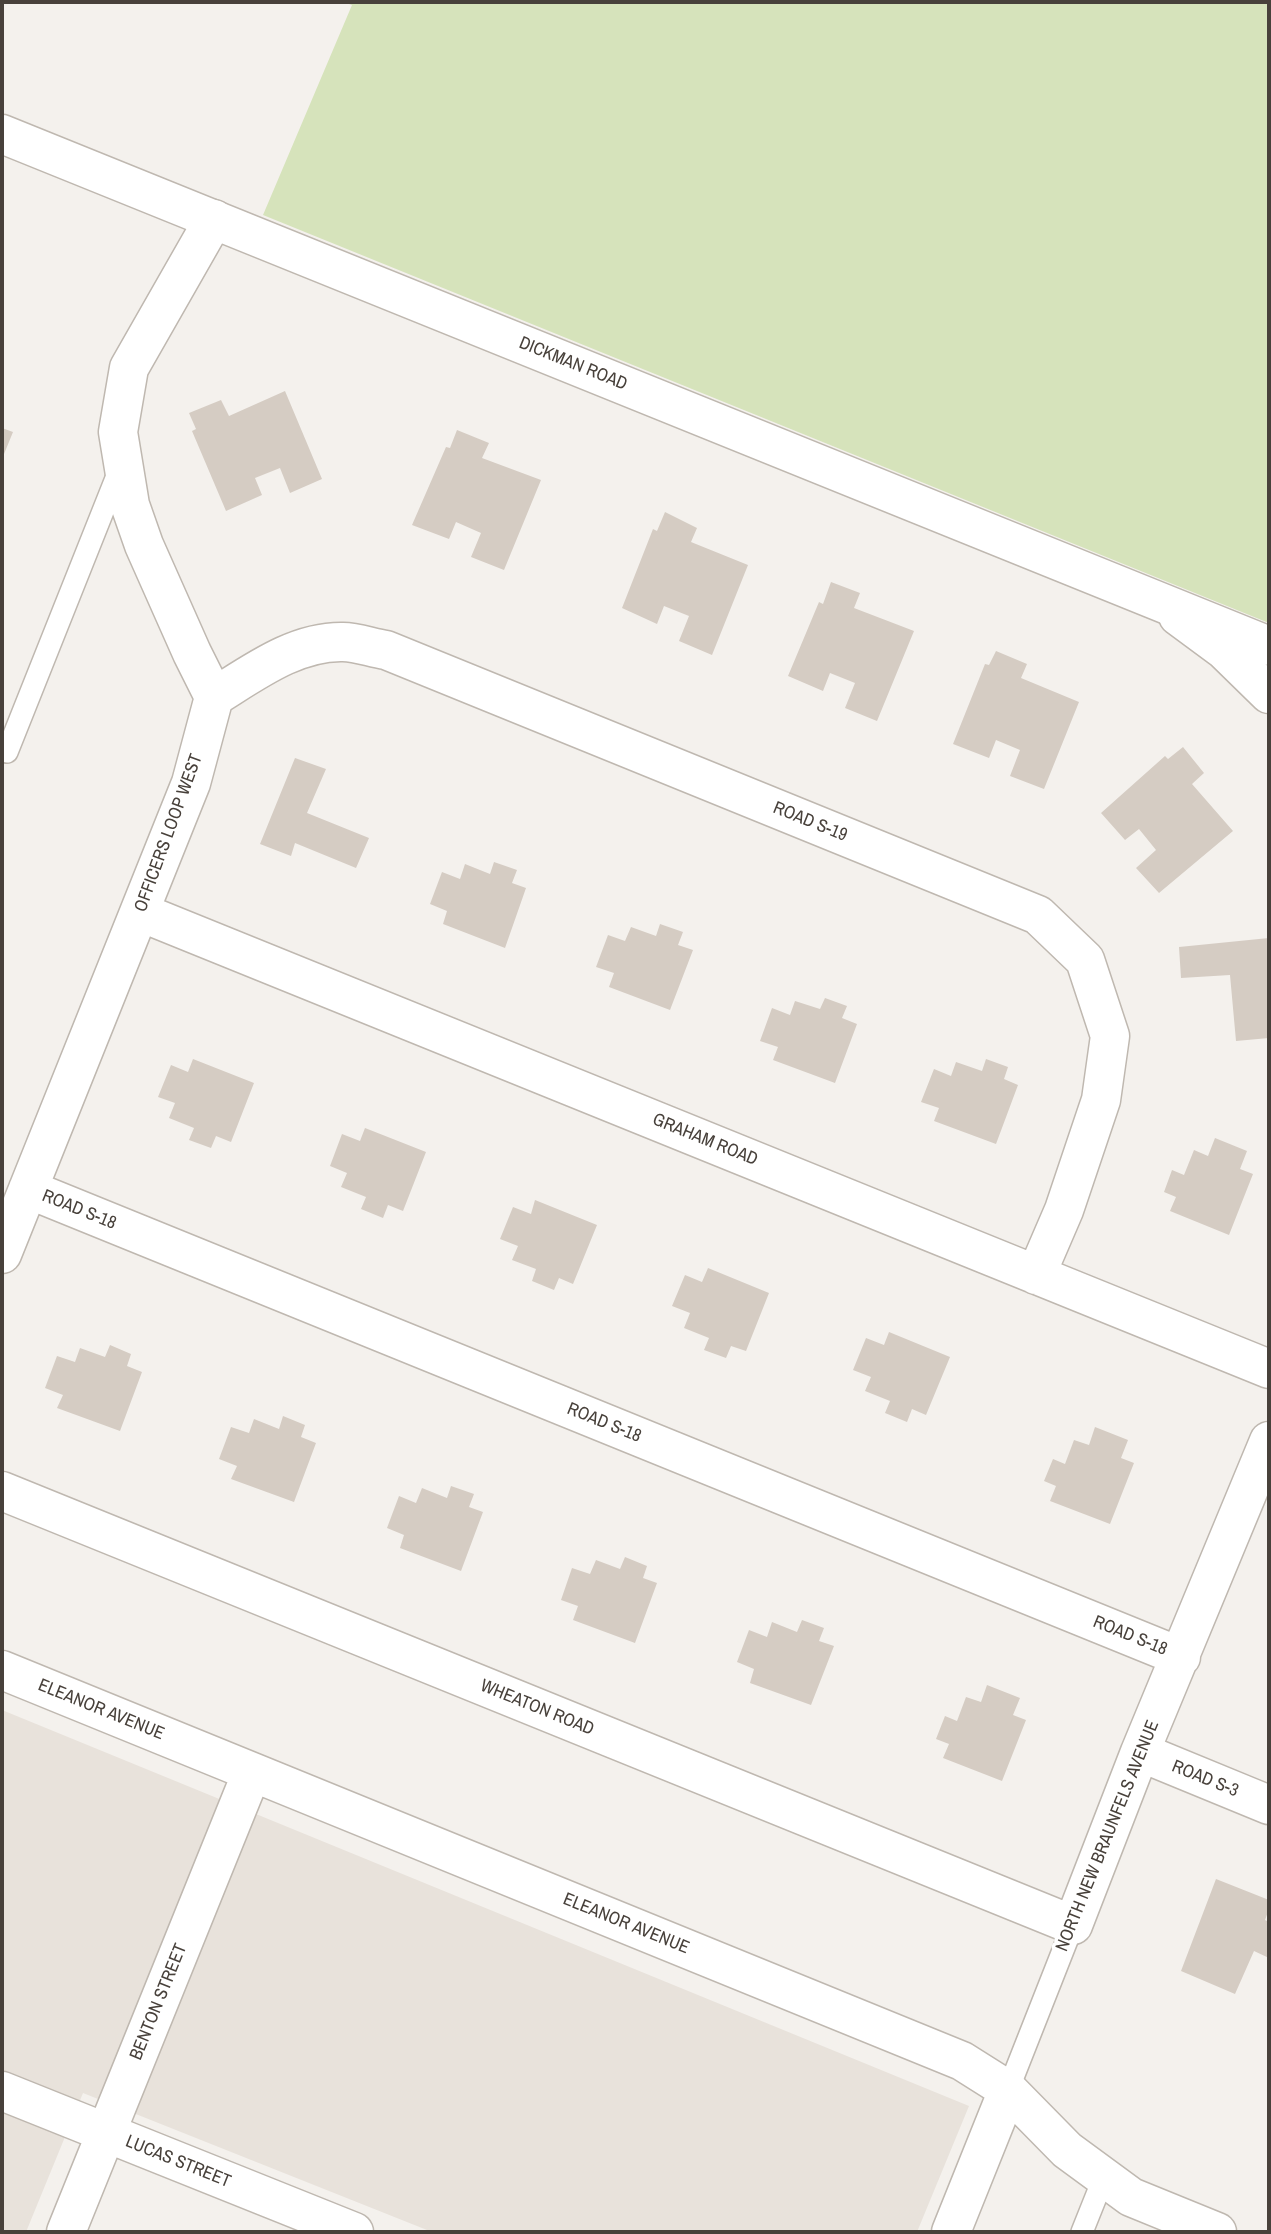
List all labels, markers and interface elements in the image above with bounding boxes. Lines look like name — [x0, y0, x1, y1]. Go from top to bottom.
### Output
street label: DICKMAN ROAD — [516, 332, 630, 396]
street label: OFFICERS LOOP WEST — [130, 751, 208, 915]
street label: ROAD S-19 — [770, 797, 850, 847]
street label: GRAHAM ROAD — [649, 1109, 761, 1171]
street label: ROAD S-18 — [39, 1185, 119, 1235]
street label: ROAD S-18 — [564, 1398, 644, 1448]
street label: ROAD S-18 — [1090, 1611, 1170, 1661]
street label: ELEANOR AVENUE — [35, 1675, 167, 1745]
street label: WHEATON ROAD — [477, 1675, 597, 1741]
street label: NORTH NEW BRAUNFELS AVENUE — [1052, 1717, 1164, 1955]
street label: ROAD S-3 — [1169, 1756, 1241, 1802]
street label: ELEANOR AVENUE — [560, 1889, 692, 1959]
street label: BENTON STREET — [126, 1941, 192, 2063]
street label: LUCAS STREET — [122, 2131, 234, 2193]

